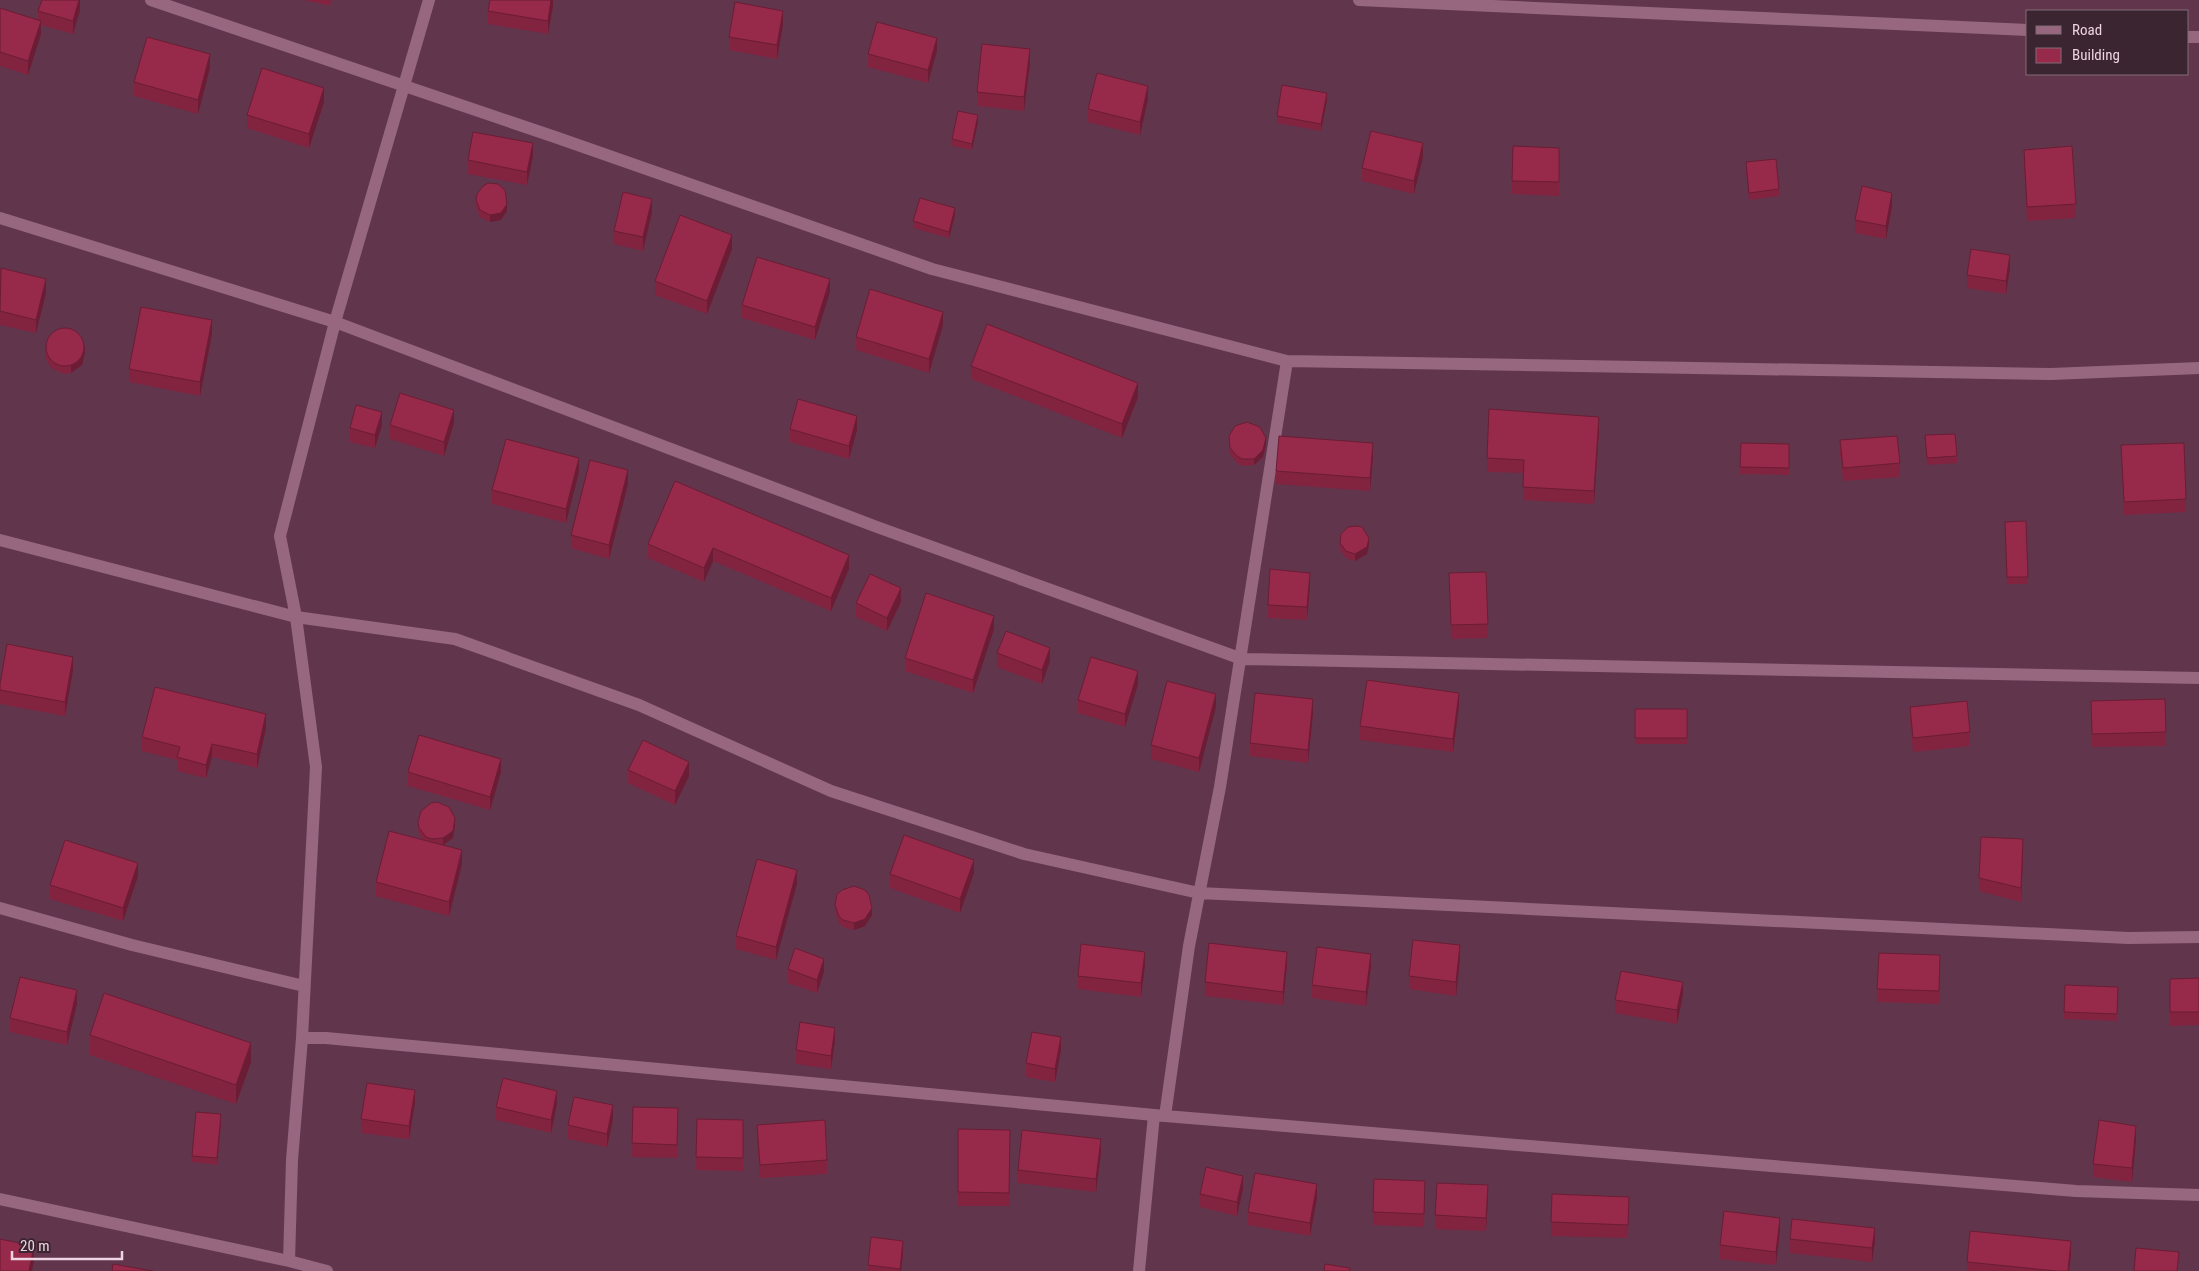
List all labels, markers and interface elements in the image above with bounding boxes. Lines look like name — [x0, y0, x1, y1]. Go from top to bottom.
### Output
legend — [2026, 10, 2189, 75]
text: Road — [2072, 21, 2102, 39]
text: Building — [2072, 46, 2120, 64]
scale bar — [12, 1228, 122, 1260]
text: 20 m — [20, 1237, 50, 1255]

